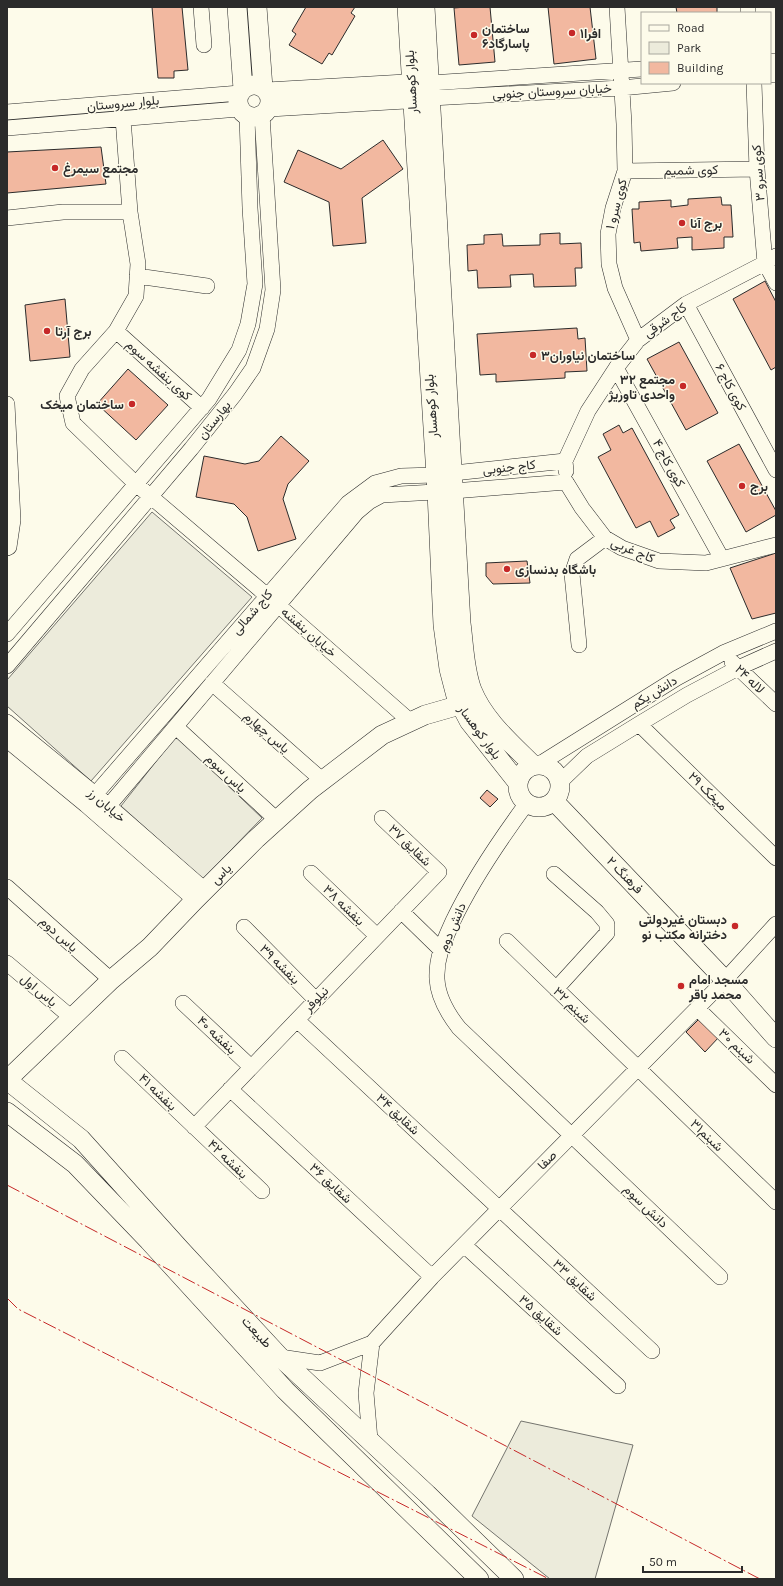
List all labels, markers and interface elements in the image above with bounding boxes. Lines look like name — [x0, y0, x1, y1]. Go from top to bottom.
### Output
legend — [641, 12, 771, 84]
place label: ساختمان پاسارگاد۶ — [482, 21, 530, 53]
text: Road — [677, 21, 705, 35]
place label: افرا۱ — [580, 26, 601, 42]
marker: افرا۱ — [567, 28, 577, 38]
marker: ساختمان پاسارگاد۶ — [469, 30, 479, 40]
text: Park — [677, 41, 702, 55]
street label: بلوار کوهسار — [402, 50, 421, 115]
text: Building — [677, 61, 724, 75]
street label: خیابان سروستان جنوبی — [492, 80, 612, 103]
street label: بلوار سروستان — [86, 92, 160, 115]
street label: کوی سرو ۳ — [749, 144, 768, 202]
place label: مجتمع سیمرغ — [63, 161, 138, 178]
street label: کوی شمیم — [664, 162, 719, 179]
marker: مجتمع سیمرغ — [50, 163, 60, 173]
street label: کوی سرو ۱ — [602, 177, 631, 231]
place label: برج آنا — [690, 216, 722, 232]
marker: برج آنا — [677, 218, 687, 228]
street label: کاج شرقی — [640, 299, 691, 342]
place label: برج آرتا — [55, 324, 92, 340]
marker: برج آرتا — [42, 326, 52, 336]
street label: کوی بنفشه سوم — [122, 337, 195, 404]
place label: ساختمان نیاوران۳ — [541, 348, 635, 364]
marker: ساختمان نیاوران۳ — [528, 350, 538, 360]
street label: کوی کاج ۶ — [711, 361, 750, 414]
place label: مجتمع ۳۲ واحدی تاوریژ — [608, 372, 675, 403]
street label: بلوار کوهسار — [421, 373, 442, 439]
marker: مجتمع ۳۲ واحدی تاوریژ — [678, 381, 688, 391]
place label: ساختمان میخک — [40, 397, 124, 412]
street label: بهارستان — [194, 398, 235, 443]
marker: ساختمان میخک — [127, 399, 137, 409]
street label: کوی کاج ۴ — [648, 437, 688, 491]
street label: کاج جنوبی — [482, 457, 537, 479]
place label: برج — [750, 479, 768, 495]
marker: برج — [737, 481, 747, 491]
street label: کاج غربی — [608, 534, 657, 568]
place label: باشگاه بدنسازی — [515, 562, 596, 578]
marker: باشگاه بدنسازی — [502, 564, 512, 574]
street label: کاج شمالی — [229, 586, 277, 639]
street label: خیابان بنفشه — [278, 604, 340, 661]
street label: لاله ۲۴ — [732, 661, 768, 697]
street label: دانش یکم — [628, 672, 680, 712]
street label: بلوار کوهسار — [454, 701, 505, 763]
street label: یاس چهارم — [240, 708, 293, 757]
street label: یاس سوم — [202, 751, 249, 796]
street label: میخک ۲۹ — [685, 768, 731, 814]
street label: خیابان رز — [84, 784, 129, 826]
street label: شقایق ۳۷ — [385, 821, 434, 870]
street label: فرهنگ ۲ — [603, 853, 646, 897]
street label: یاس — [208, 861, 235, 888]
street label: بنفشه ۳۸ — [320, 882, 368, 928]
street label: دانش دوم — [435, 900, 470, 954]
place label: دبستان غیردولتی دخترانه مکتب نو — [639, 912, 727, 943]
street label: یاس دوم — [36, 913, 81, 956]
marker: دبستان غیردولتی دخترانه مکتب نو — [730, 921, 740, 931]
street label: بنفشه ۳۹ — [257, 941, 303, 987]
street label: یاس اول — [17, 970, 60, 1010]
place label: مسجد امام محمد باقر — [688, 972, 748, 1003]
marker: مسجد امام محمد باقر — [676, 981, 686, 991]
street label: نیلوفر — [300, 983, 332, 1016]
street label: شبنم ۳۲ — [550, 984, 594, 1027]
street label: بنفشه ۴۰ — [194, 1013, 240, 1057]
street label: شبنم ۳۰ — [715, 1025, 758, 1068]
street label: بنفشه ۴۱ — [136, 1070, 180, 1114]
street label: شقایق ۳۴ — [373, 1090, 423, 1138]
street label: شبنم۳۱ — [687, 1116, 726, 1155]
street label: بنفشه ۴۲ — [205, 1136, 251, 1182]
street label: صفا — [534, 1147, 560, 1173]
street label: شقایق ۳۶ — [306, 1160, 355, 1207]
street label: دانش سوم — [620, 1181, 671, 1232]
street label: شقایق ۳۳ — [549, 1256, 600, 1305]
street label: شقایق ۳۵ — [515, 1292, 566, 1339]
street label: طبیعت — [239, 1313, 275, 1351]
scale bar — [643, 1548, 742, 1574]
text: 50 m — [649, 1555, 677, 1569]

